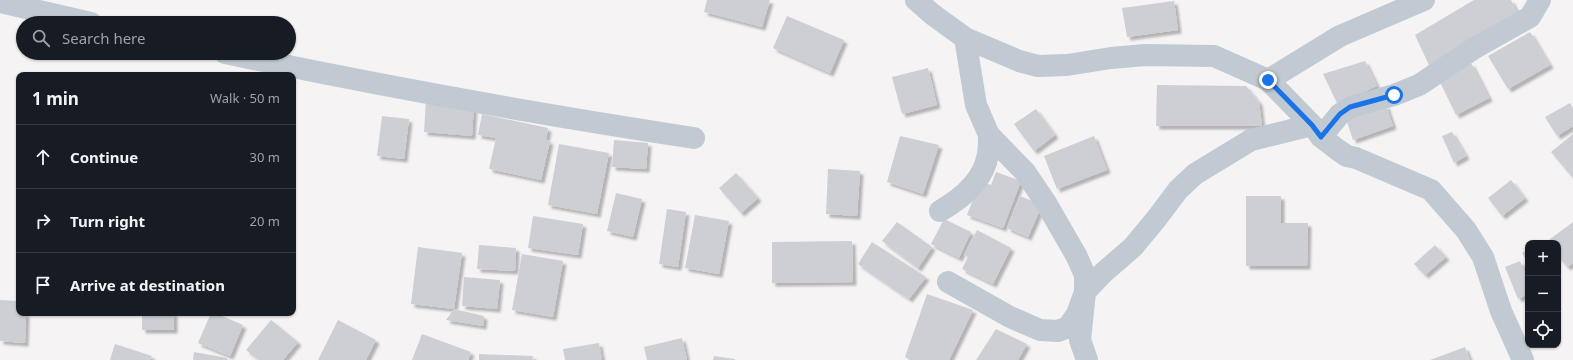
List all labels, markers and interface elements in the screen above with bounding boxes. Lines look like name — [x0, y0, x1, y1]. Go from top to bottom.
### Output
search box — [16, 16, 296, 60]
icon: search — [30, 27, 52, 49]
text: Search here — [62, 28, 145, 48]
route end — [1259, 71, 1277, 89]
route start — [1385, 86, 1403, 104]
text: 1 min — [32, 87, 79, 110]
text: Walk · 50 m — [210, 89, 280, 107]
icon: ahead — [32, 146, 54, 168]
text: Continue — [70, 147, 138, 167]
text: 30 m — [250, 148, 280, 166]
icon: right — [32, 210, 54, 232]
text: Turn right — [70, 211, 145, 231]
text: 20 m — [250, 212, 280, 230]
map controls — [1525, 240, 1561, 348]
button: + — [1525, 240, 1561, 276]
icon: arrive — [32, 274, 54, 296]
text: Arrive at destination — [70, 275, 225, 295]
button: − — [1525, 276, 1561, 312]
button: locate — [1525, 312, 1561, 348]

